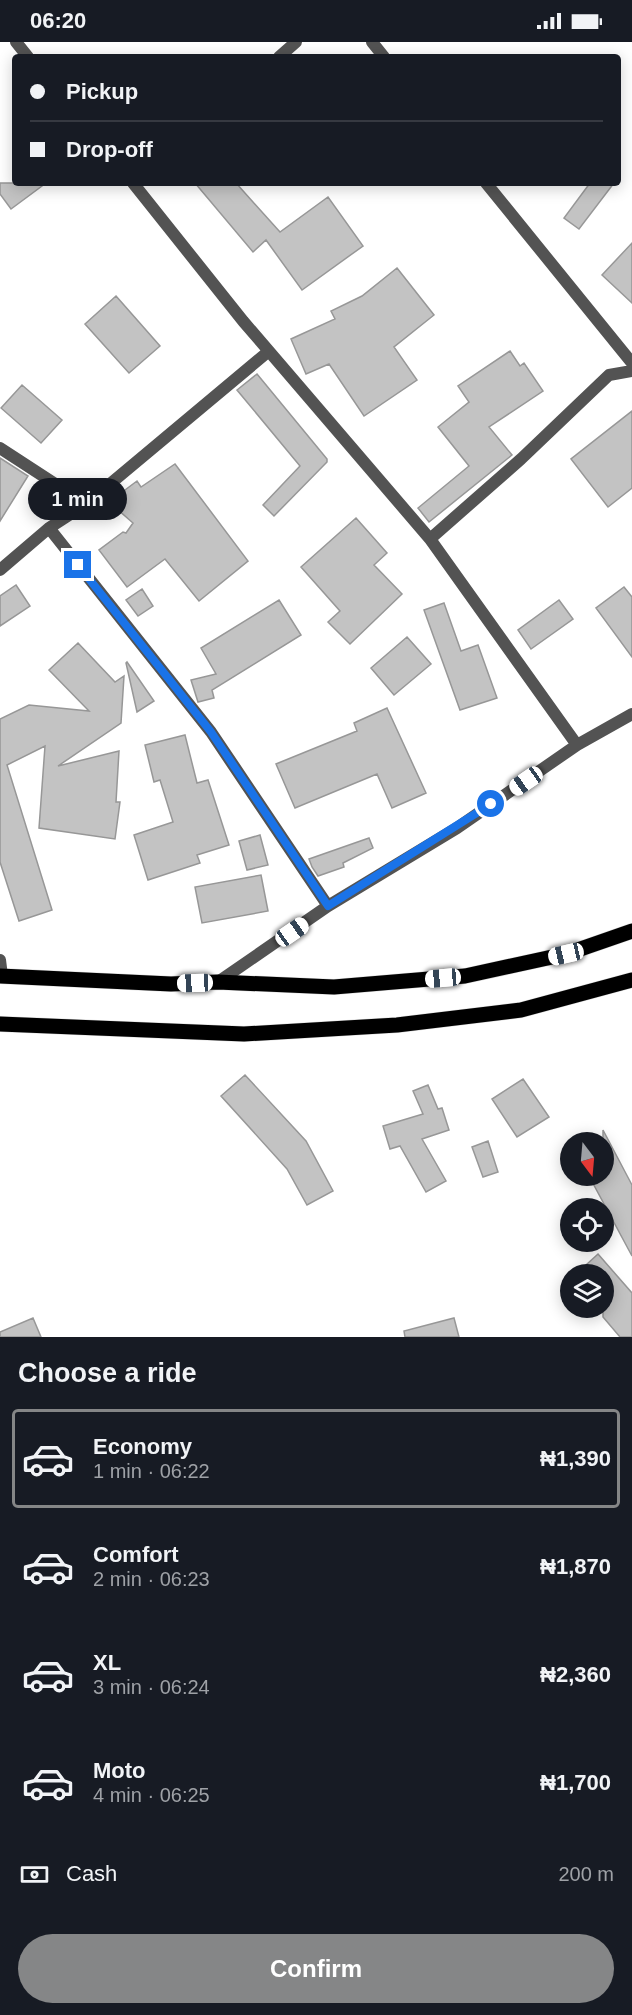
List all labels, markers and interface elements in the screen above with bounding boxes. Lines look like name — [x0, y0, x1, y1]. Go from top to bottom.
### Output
text: 06:20 — [30, 8, 86, 33]
text: Pickup — [66, 79, 138, 104]
text: Drop-off — [66, 137, 153, 162]
callout: 1 min — [28, 478, 128, 520]
text: 1 min — [51, 488, 104, 510]
route end — [64, 551, 91, 578]
car — [506, 763, 546, 799]
route start — [477, 790, 504, 817]
car — [272, 914, 312, 950]
car — [546, 941, 586, 967]
car — [424, 967, 462, 989]
car — [177, 973, 213, 993]
north arrow — [560, 1132, 614, 1186]
map controls — [560, 1132, 614, 1318]
button: locate — [560, 1198, 614, 1252]
button: layers — [560, 1264, 614, 1318]
text: Choose a ride — [18, 1358, 197, 1388]
icon: car — [21, 1432, 75, 1486]
text: Economy — [93, 1434, 192, 1459]
text: ₦1,390 — [540, 1446, 611, 1471]
text: 1 min · 06:22 — [93, 1460, 210, 1482]
icon: car — [21, 1540, 75, 1594]
text: Comfort — [93, 1542, 179, 1567]
text: ₦1,870 — [540, 1554, 611, 1579]
text: 2 min · 06:23 — [93, 1568, 210, 1590]
icon: car — [21, 1648, 75, 1702]
text: XL — [93, 1650, 121, 1675]
text: ₦2,360 — [540, 1662, 611, 1687]
text: 3 min · 06:24 — [93, 1676, 210, 1698]
icon: car — [21, 1756, 75, 1810]
text: Moto — [93, 1758, 146, 1783]
text: ₦1,700 — [540, 1770, 611, 1795]
text: 4 min · 06:25 — [93, 1784, 210, 1806]
icon: cash — [18, 1858, 51, 1891]
text: Cash — [66, 1861, 117, 1886]
text: 200 m — [558, 1863, 614, 1885]
button: Confirm — [18, 1934, 614, 2003]

